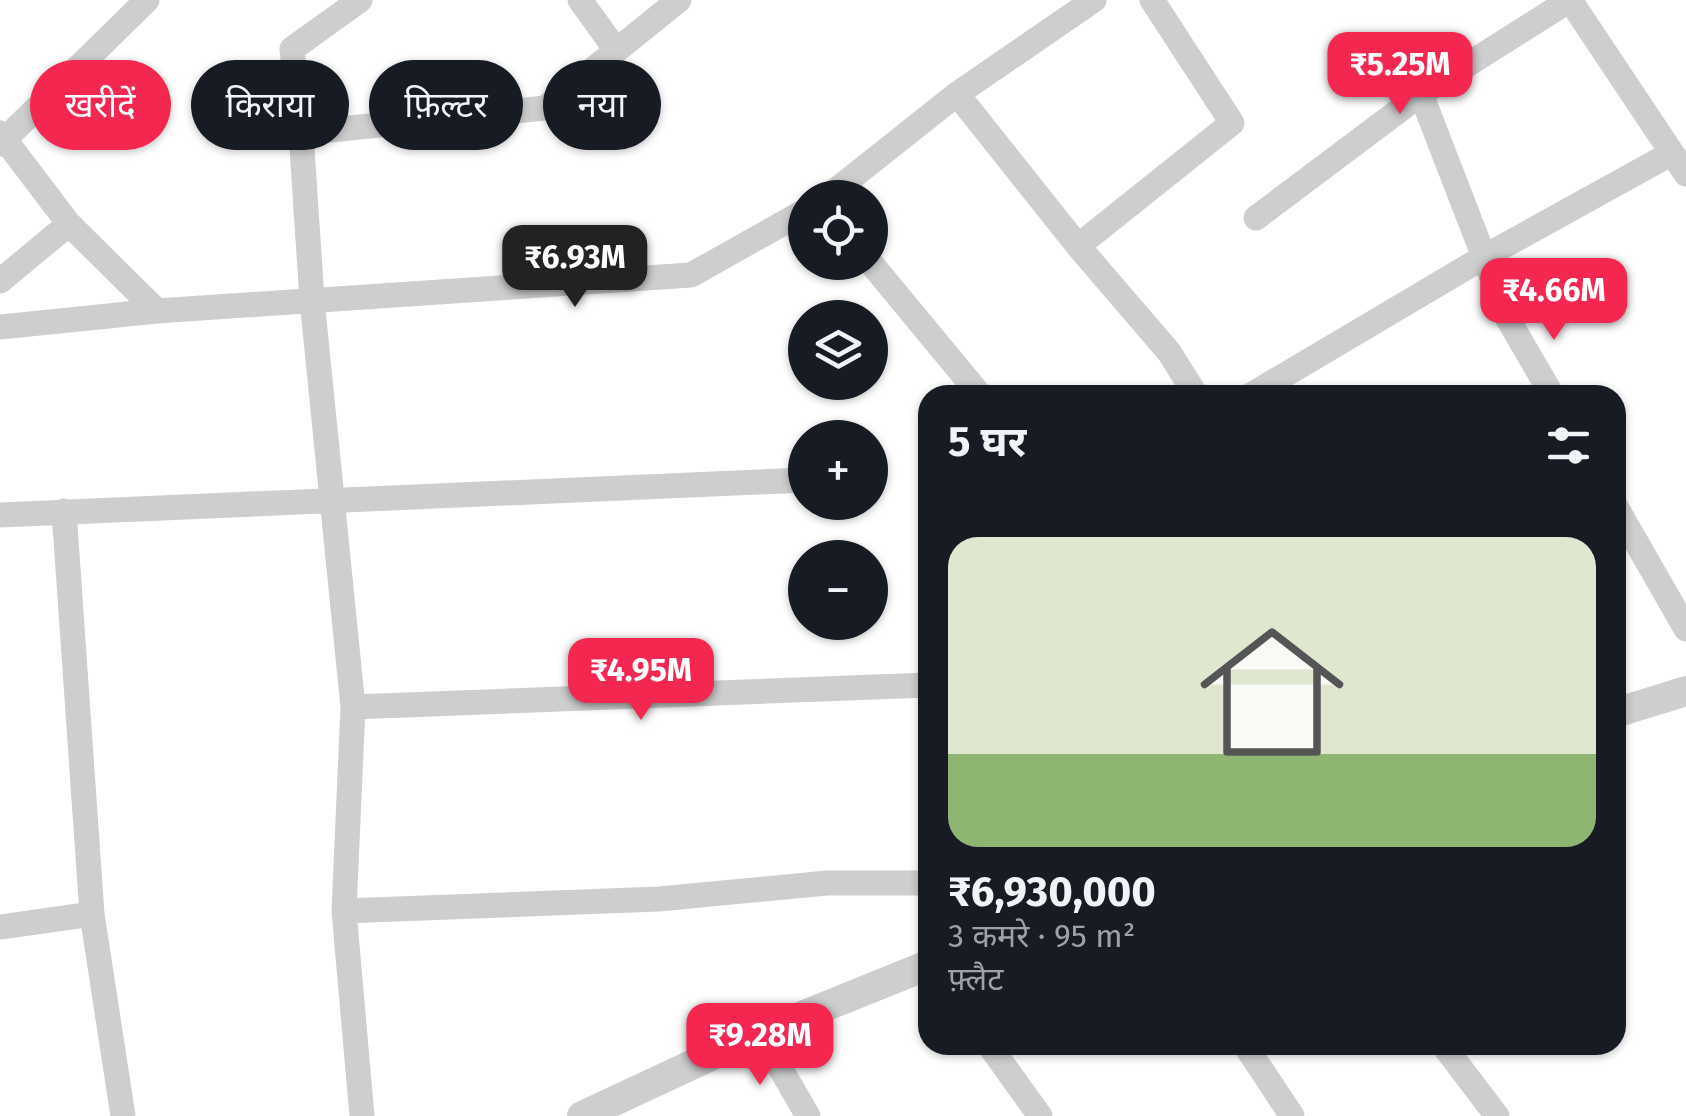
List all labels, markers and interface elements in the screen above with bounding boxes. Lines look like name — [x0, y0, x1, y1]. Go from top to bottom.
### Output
pin: ₹5.25M — [1319, 32, 1481, 117]
text: ₹5.25M — [1349, 45, 1451, 83]
chip: खरीदें — [30, 60, 171, 150]
chip: किराया — [191, 60, 349, 150]
chip: फ़िल्टर — [369, 60, 523, 150]
chip: नया — [543, 60, 661, 150]
map controls — [788, 180, 888, 640]
button: locate — [788, 180, 888, 280]
pin: ₹6.93M — [494, 225, 656, 310]
text: ₹6.93M — [524, 238, 626, 276]
pin: ₹4.66M — [1473, 258, 1635, 343]
text: ₹4.66M — [1502, 271, 1606, 309]
button: layers — [788, 300, 888, 400]
text: 5 घर — [948, 417, 1026, 467]
icon: filters — [1541, 418, 1596, 473]
button: + — [788, 420, 888, 520]
button: − — [788, 540, 888, 640]
icon: home — [1182, 602, 1362, 782]
pin: ₹4.95M — [560, 638, 722, 723]
text: ₹4.95M — [590, 651, 692, 689]
text: ₹6,930,000 — [948, 867, 1156, 917]
text: 3 कमरे · 95 m² — [948, 917, 1135, 955]
text: फ़्लैट — [948, 960, 1003, 998]
pin: ₹9.28M — [679, 1003, 841, 1088]
text: ₹9.28M — [708, 1016, 812, 1054]

